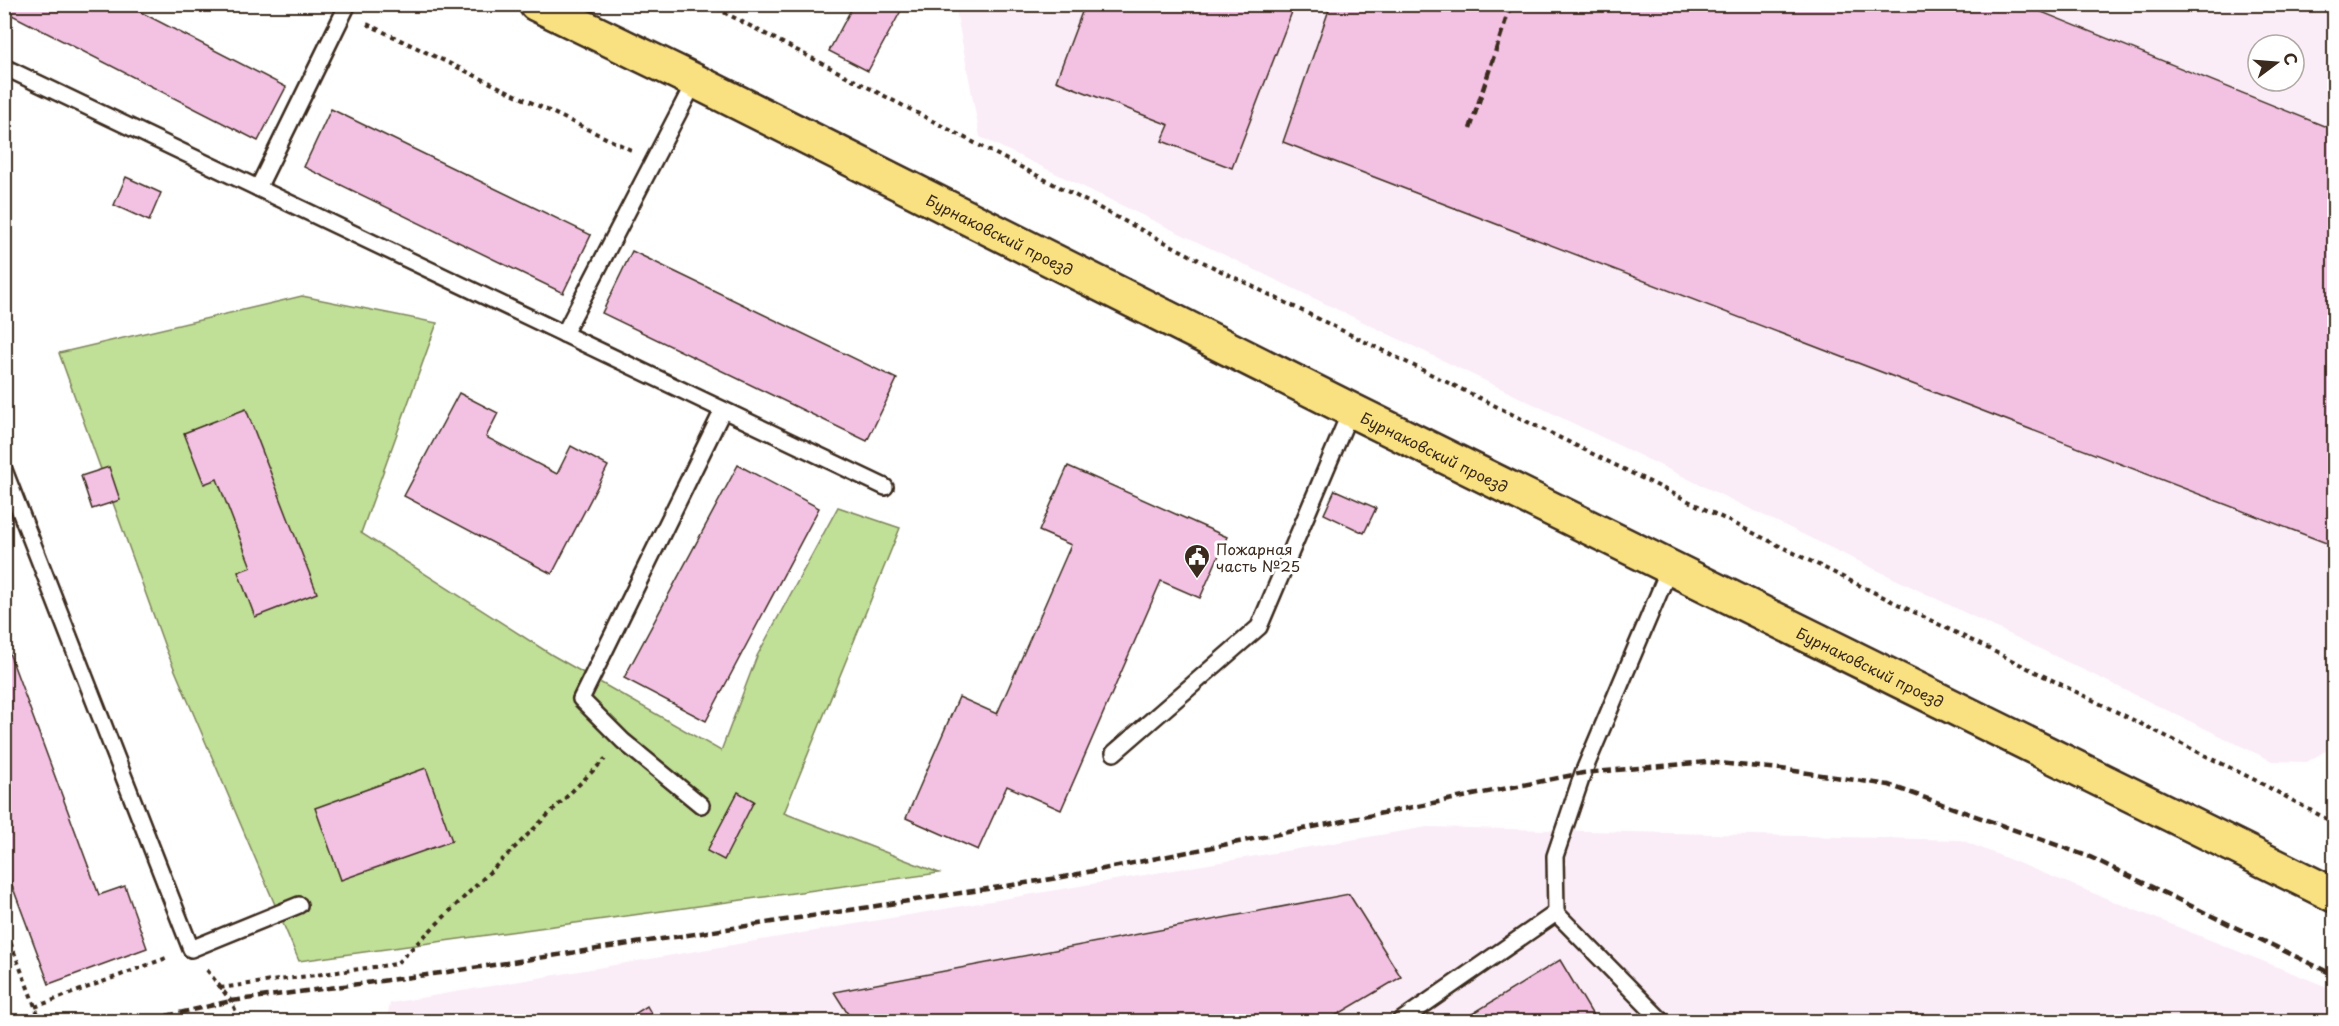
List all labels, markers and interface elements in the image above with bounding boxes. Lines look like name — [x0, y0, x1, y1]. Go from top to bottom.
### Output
north arrow — [2246, 33, 2306, 93]
text: С — [2278, 49, 2305, 68]
street label: Бурнаковский проезд — [923, 187, 1078, 281]
street label: Бурнаковский проезд — [1357, 405, 1512, 497]
place label: Пожарная часть №25 — [1216, 537, 1300, 577]
public building icon: Пожарная часть №25 — [1182, 542, 1212, 580]
street label: Бурнаковский проезд — [1793, 620, 1948, 712]

